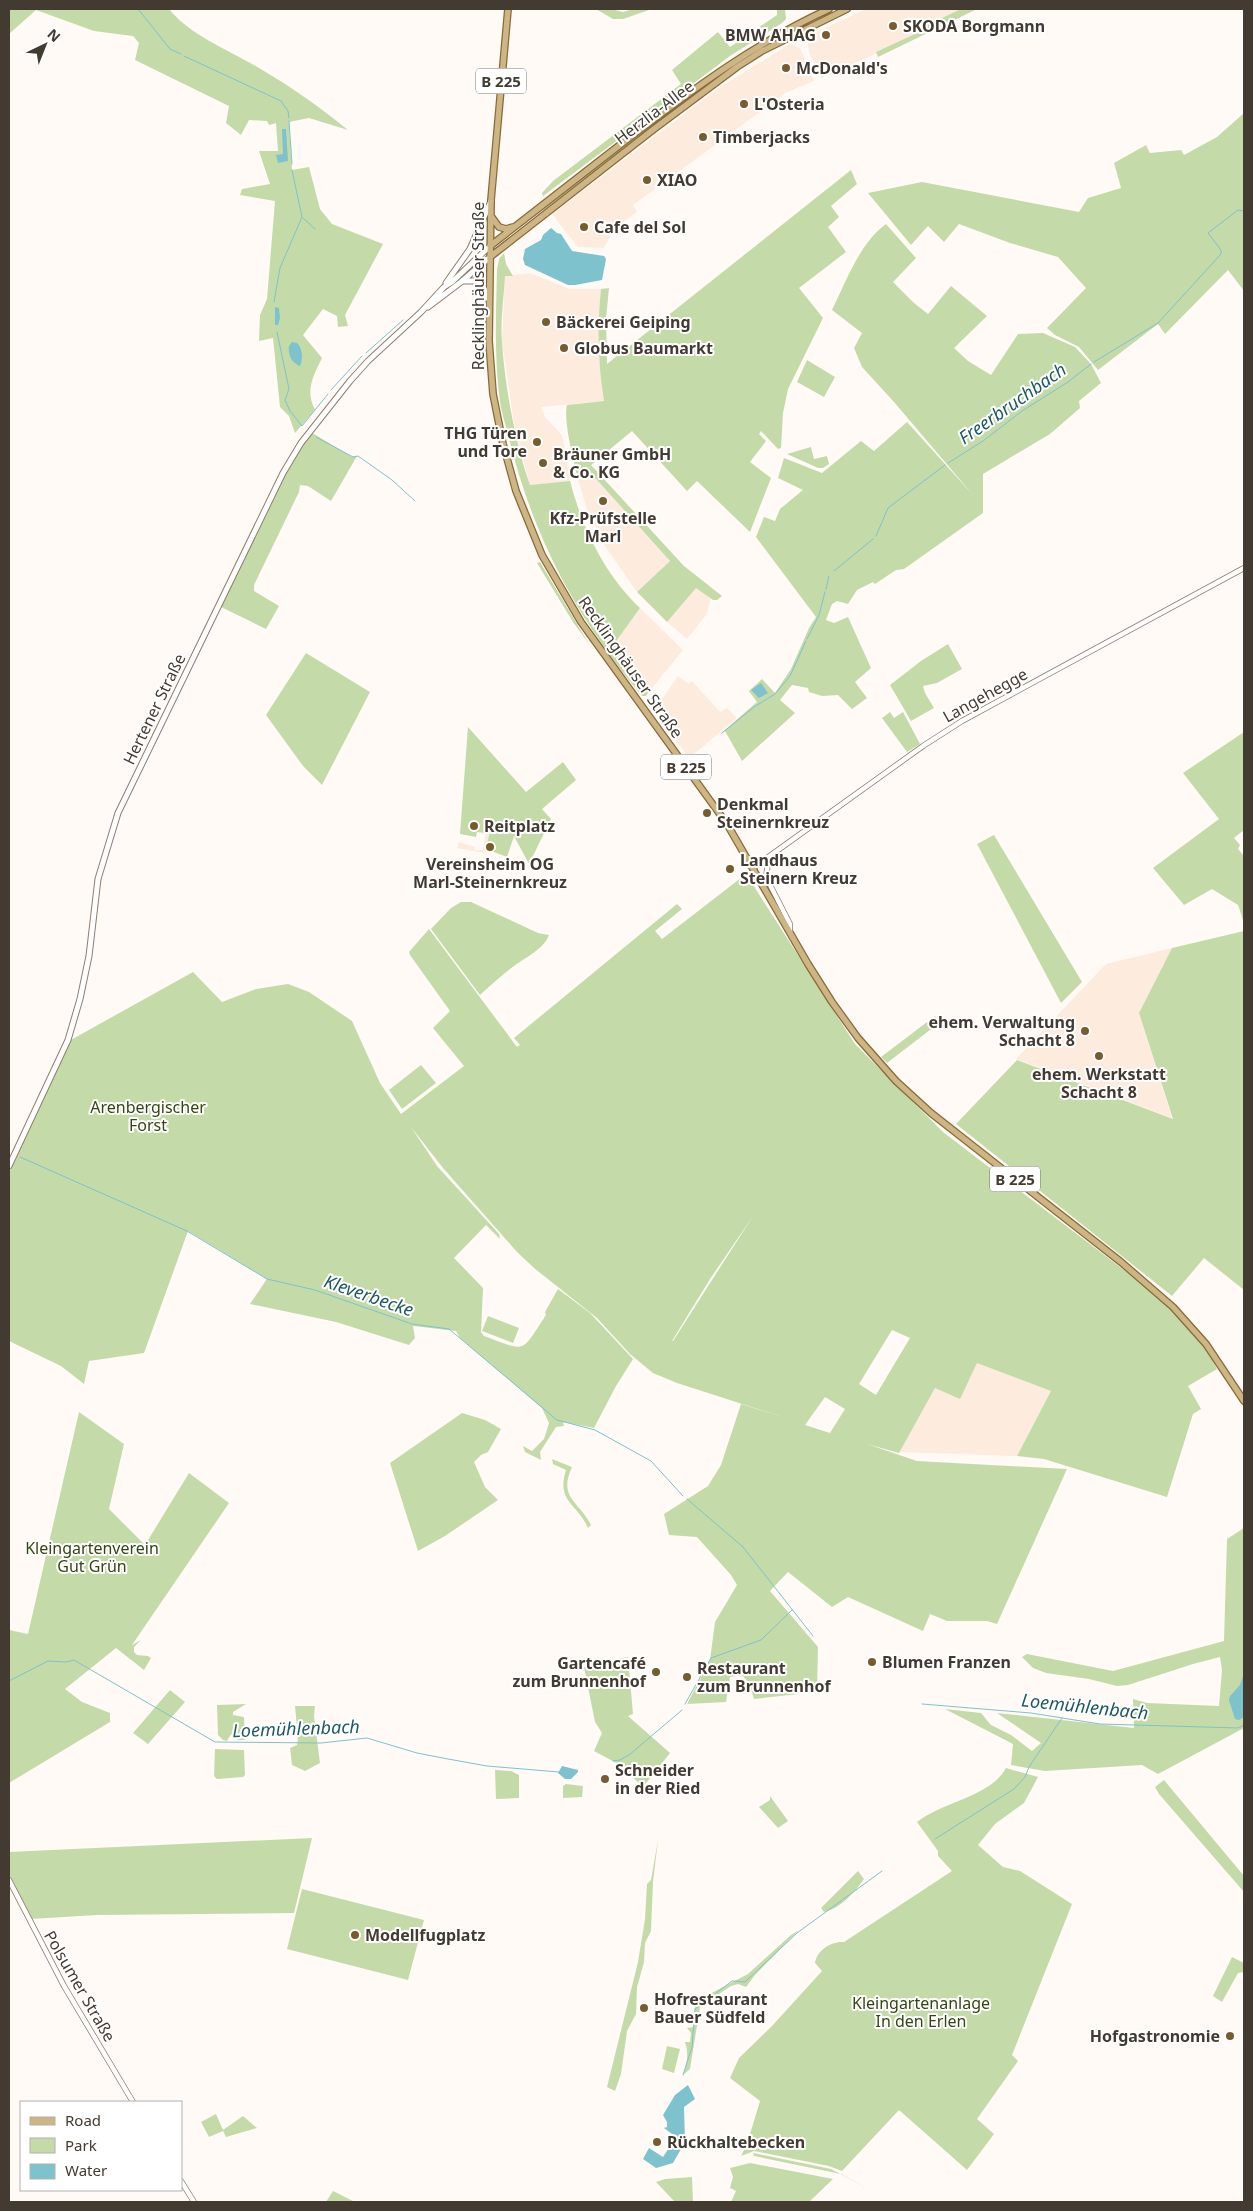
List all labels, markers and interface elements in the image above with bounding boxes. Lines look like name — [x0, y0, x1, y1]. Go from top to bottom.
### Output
place label: SKODA Borgmann — [903, 15, 1045, 37]
north arrow — [20, 20, 70, 70]
marker: SKODA Borgmann — [887, 20, 899, 32]
text: N — [44, 24, 65, 46]
place label: BMW AHAG — [725, 24, 816, 46]
marker: BMW AHAG — [820, 29, 832, 41]
place label: McDonald's — [796, 57, 888, 79]
marker: McDonald's — [780, 62, 792, 74]
road number: B 225 — [476, 68, 526, 94]
street label: Herzlia-Allee — [610, 75, 698, 149]
place label: L'Osteria — [754, 93, 825, 115]
marker: L'Osteria — [738, 98, 750, 110]
place label: Timberjacks — [713, 126, 810, 148]
marker: Timberjacks — [697, 131, 709, 143]
place label: XIAO — [657, 169, 697, 191]
marker: XIAO — [641, 174, 653, 186]
street label: Recklinghäuser Straße — [467, 202, 489, 370]
place label: Cafe del Sol — [594, 216, 686, 238]
marker: Cafe del Sol — [578, 221, 590, 233]
place label: Bäckerei Geiping — [556, 311, 691, 333]
marker: Bäckerei Geiping — [540, 316, 552, 328]
place label: Globus Baumarkt — [574, 337, 713, 359]
marker: Globus Baumarkt — [558, 342, 570, 354]
water label: Freerbruchbach — [953, 357, 1071, 449]
place label: THG Türen und Tore — [444, 422, 527, 462]
marker: THG Türen und Tore — [531, 436, 543, 448]
place label: Bräuner GmbH & Co. KG — [553, 443, 671, 483]
marker: Bräuner GmbH & Co. KG — [537, 457, 549, 469]
marker: Kfz-Prüfstelle Marl — [597, 495, 609, 507]
place label: Kfz-Prüfstelle Marl — [549, 507, 657, 547]
street label: Recklinghäuser Straße — [574, 592, 688, 742]
street label: Hertener Straße — [118, 650, 190, 768]
street label: Langehegge — [939, 663, 1031, 727]
road number: B 225 — [661, 754, 711, 780]
place label: Denkmal Steinernkreuz — [717, 793, 829, 833]
marker: Denkmal Steinernkreuz — [701, 807, 713, 819]
place label: Reitplatz — [484, 815, 555, 837]
marker: Reitplatz — [468, 820, 480, 832]
marker: Vereinsheim OG Marl-Steinernkreuz — [484, 841, 496, 853]
place label: Landhaus Steinern Kreuz — [740, 849, 857, 889]
place label: Vereinsheim OG Marl-Steinernkreuz — [413, 853, 567, 893]
marker: Landhaus Steinern Kreuz — [724, 863, 736, 875]
place label: ehem. Verwaltung Schacht 8 — [929, 1011, 1075, 1051]
marker: ehem. Verwaltung Schacht 8 — [1079, 1025, 1091, 1037]
marker: ehem. Werkstatt Schacht 8 — [1093, 1050, 1105, 1062]
place label: ehem. Werkstatt Schacht 8 — [1032, 1063, 1166, 1103]
park label: Arenbergischer Forst — [90, 1096, 206, 1136]
road number: B 225 — [990, 1166, 1040, 1192]
water label: Kleverbecke — [321, 1269, 417, 1321]
park label: Kleingartenverein Gut Grün — [25, 1537, 159, 1577]
place label: Blumen Franzen — [882, 1651, 1011, 1673]
place label: Gartencafé zum Brunnenhof — [512, 1652, 647, 1692]
marker: Blumen Franzen — [866, 1656, 878, 1668]
place label: Restaurant zum Brunnenhof — [697, 1657, 831, 1697]
marker: Gartencafé zum Brunnenhof — [650, 1666, 662, 1678]
marker: Restaurant zum Brunnenhof — [681, 1671, 693, 1683]
water label: Loemühlenbach — [1020, 1687, 1150, 1725]
water label: Loemühlenbach — [232, 1714, 360, 1742]
place label: Schneider in der Ried — [615, 1759, 700, 1799]
marker: Schneider in der Ried — [599, 1773, 611, 1785]
place label: Modellfugplatz — [365, 1924, 485, 1946]
street label: Polsumer Straße — [39, 1926, 121, 2046]
marker: Modellfugplatz — [349, 1929, 361, 1941]
place label: Hofrestaurant Bauer Südfeld — [654, 1988, 768, 2028]
park label: Kleingartenanlage In den Erlen — [852, 1992, 990, 2032]
marker: Hofrestaurant Bauer Südfeld — [638, 2002, 650, 2014]
place label: Hofgastronomie — [1090, 2025, 1220, 2047]
marker: Hofgastronomie — [1224, 2030, 1236, 2042]
legend — [20, 2101, 182, 2191]
text: Road — [65, 2110, 101, 2130]
place label: Rückhaltebecken — [667, 2131, 805, 2153]
text: Park — [65, 2135, 97, 2155]
marker: Rückhaltebecken — [651, 2136, 663, 2148]
text: Water — [65, 2160, 107, 2180]

